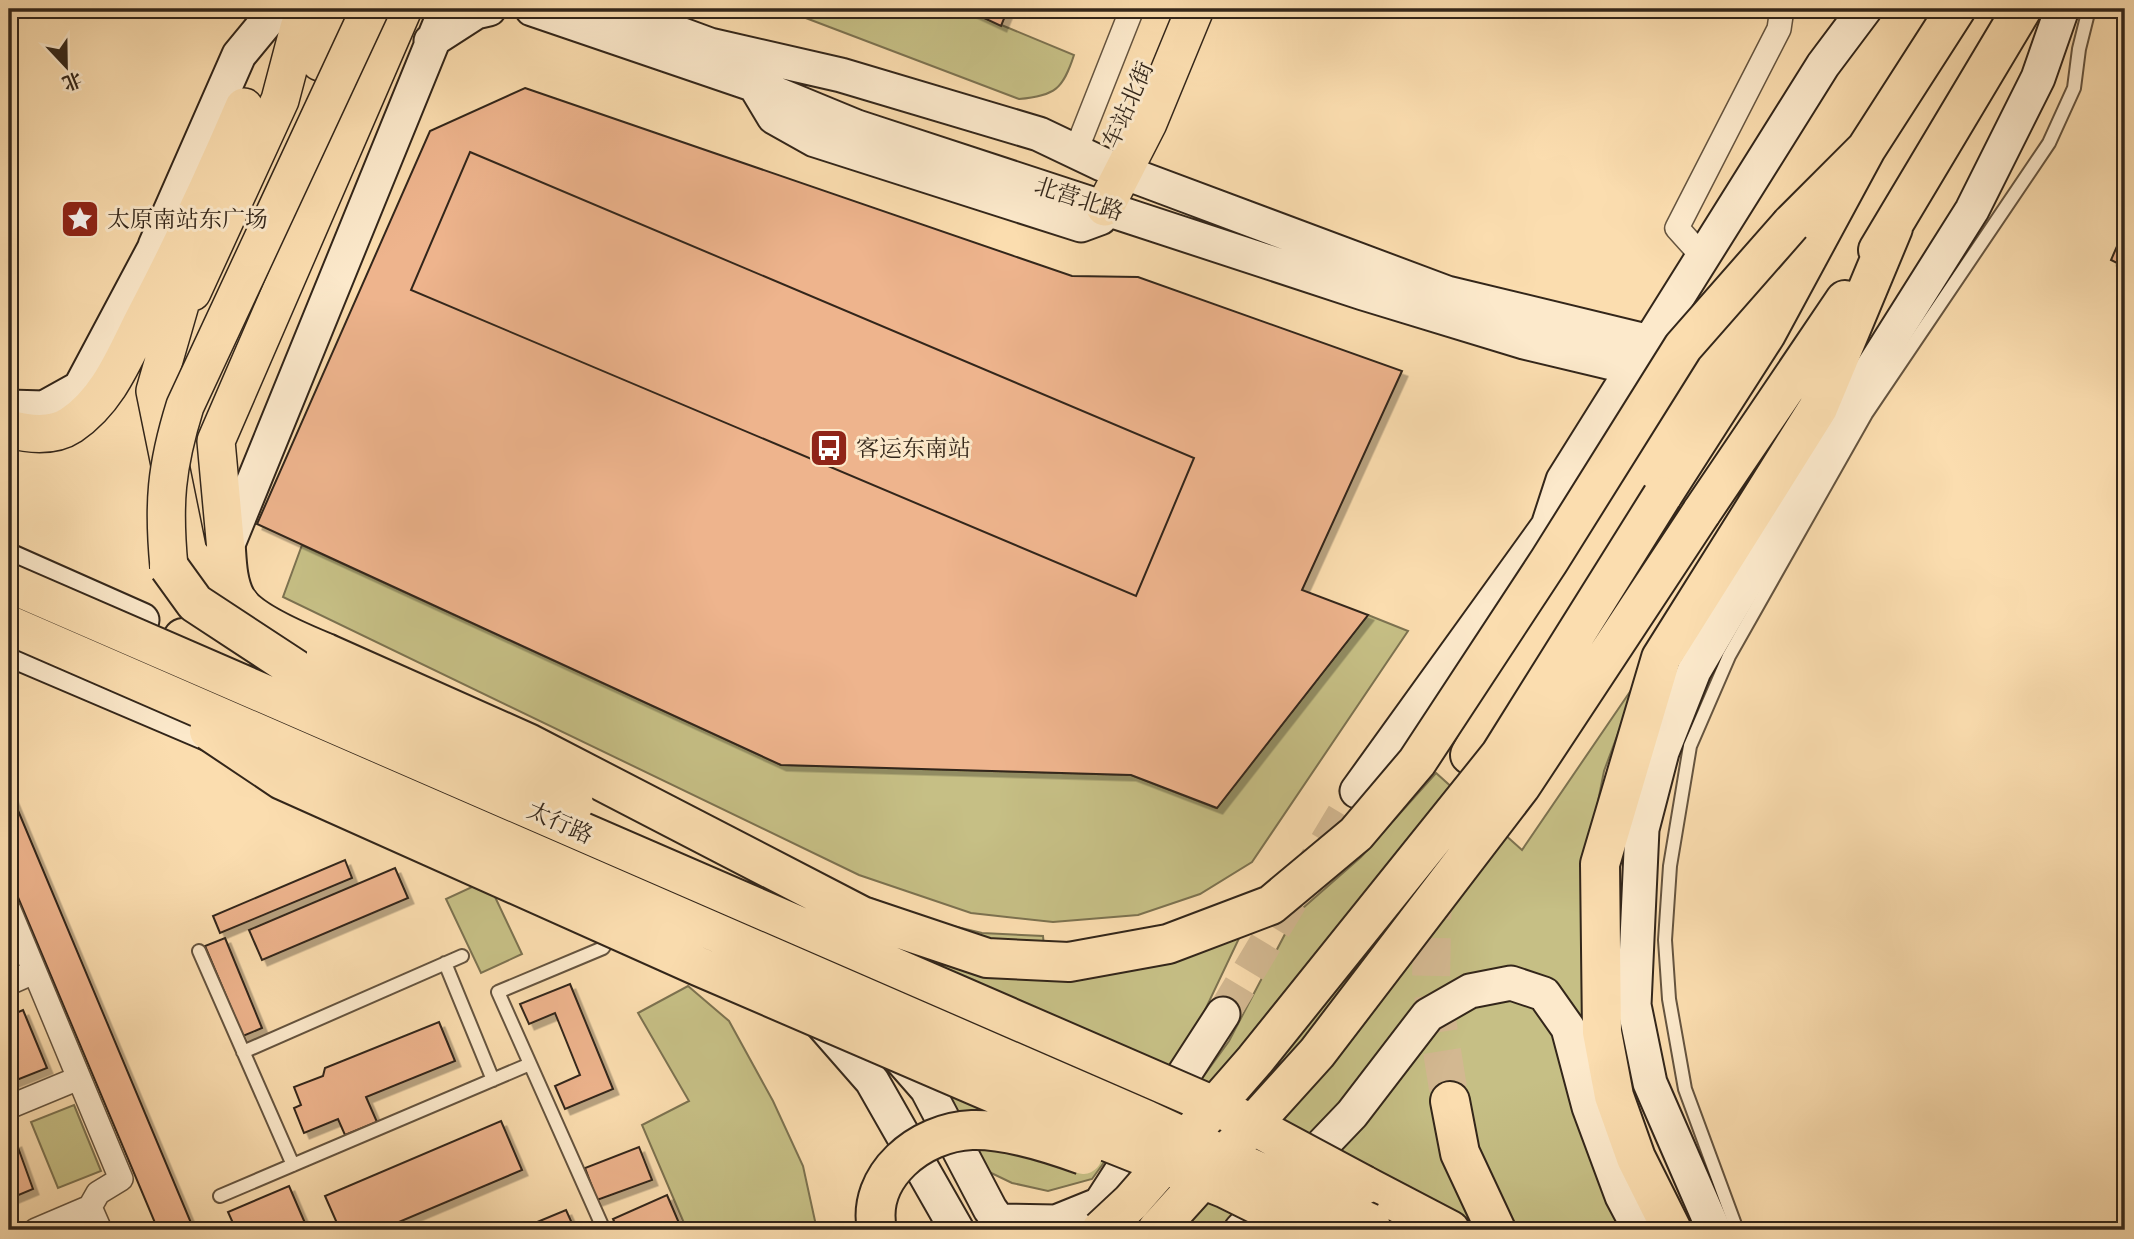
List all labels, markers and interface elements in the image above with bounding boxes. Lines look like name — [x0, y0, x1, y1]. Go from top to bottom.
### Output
north arrow — [32, 32, 102, 102]
street label: 车站北街 — [1095, 57, 1161, 153]
text: 北 — [58, 65, 86, 96]
street label: 北营北路 — [1030, 170, 1128, 228]
place icon: 太原南站东广场 — [59, 198, 101, 240]
place label: 太原南站东广场 — [107, 204, 268, 235]
bus stop icon: 客运东南站 — [808, 427, 850, 469]
place label: 客运东南站 — [856, 433, 971, 464]
street label: 太行路 — [522, 795, 598, 851]

